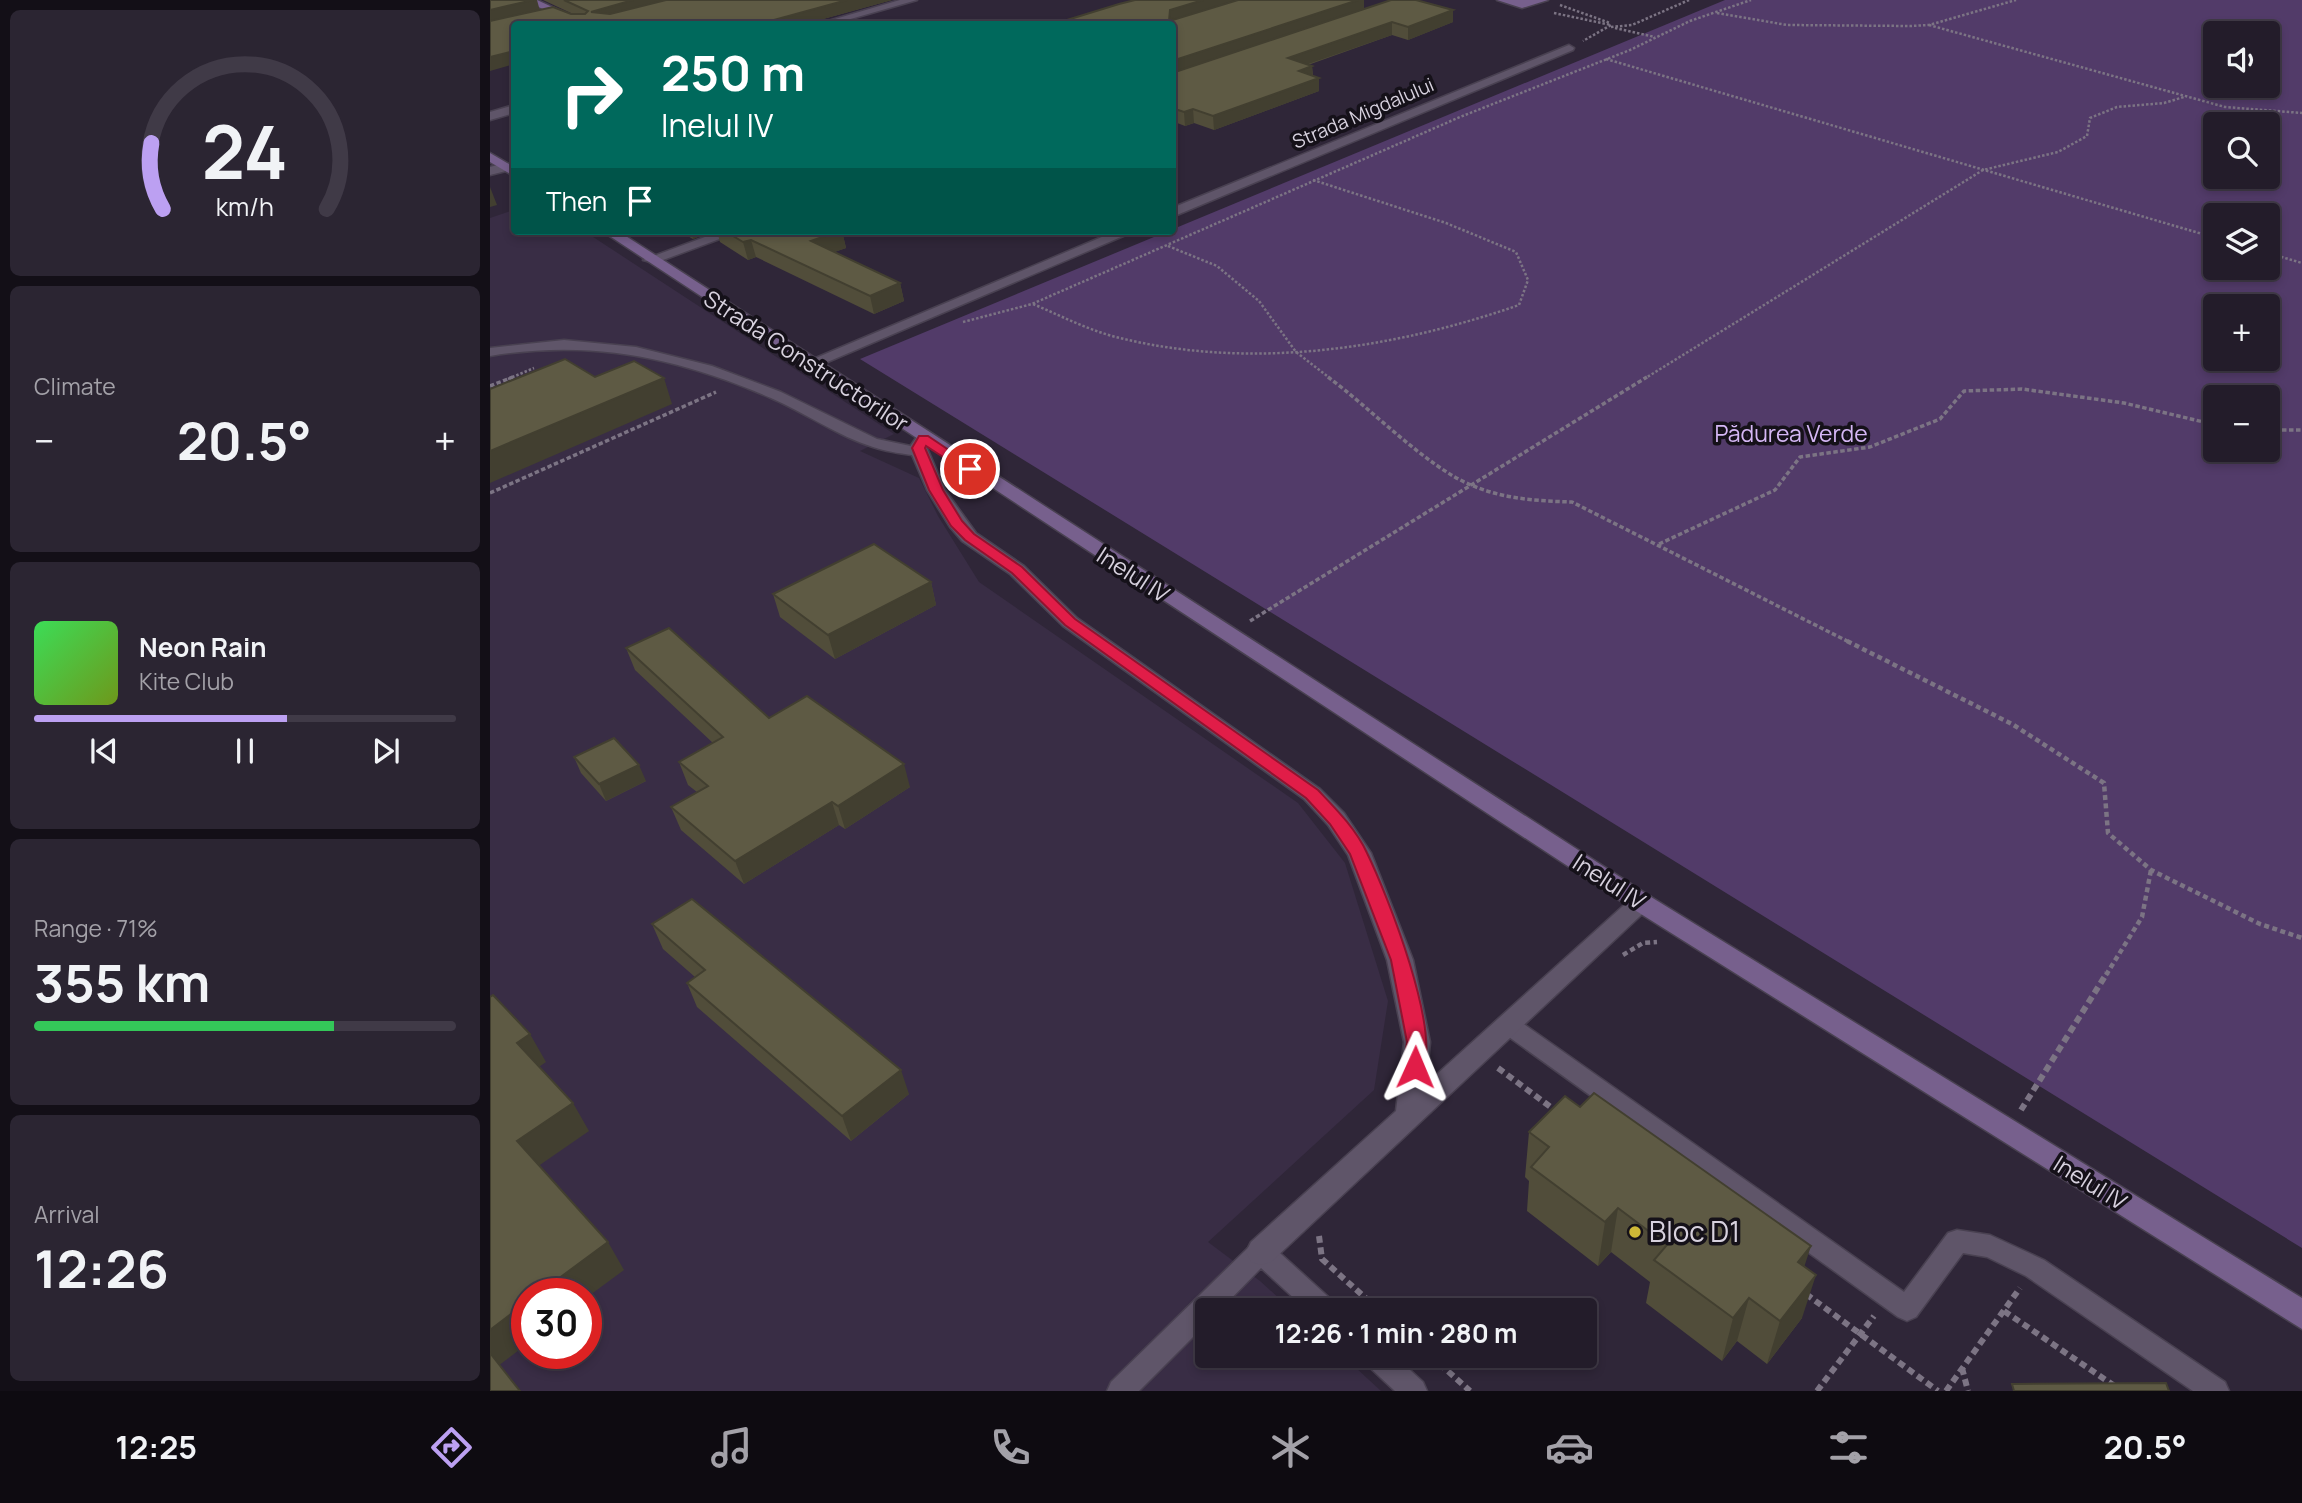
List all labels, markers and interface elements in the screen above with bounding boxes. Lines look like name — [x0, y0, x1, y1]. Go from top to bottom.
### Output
map controls — [2203, 21, 2280, 462]
button: sound — [2203, 21, 2280, 98]
text: 250 m — [661, 39, 805, 106]
icon: right — [546, 49, 637, 140]
street label: Strada Migdalului — [1288, 71, 1438, 155]
text: 24 — [202, 101, 288, 201]
text: Inelul IV — [661, 103, 773, 147]
button: search — [2203, 112, 2280, 189]
icon: arrive — [621, 182, 659, 220]
text: Then — [546, 183, 607, 219]
text: km/h — [216, 189, 274, 224]
button: layers — [2203, 203, 2280, 280]
street label: Strada Constructorilor — [698, 282, 915, 438]
button: + — [2203, 294, 2280, 371]
text: Climate — [34, 370, 116, 402]
button: − — [2203, 385, 2280, 462]
text: 20.5° — [177, 405, 312, 476]
text: − — [34, 414, 55, 466]
text: + — [434, 414, 456, 466]
park label: Pădurea Verde — [1714, 417, 1868, 449]
pin — [940, 439, 1000, 499]
icon: arrive — [951, 450, 989, 488]
street label: Inelul IV — [1091, 539, 1176, 610]
text: Neon Rain — [139, 629, 267, 665]
text: Kite Club — [139, 665, 234, 697]
icon: previous — [85, 732, 123, 770]
icon: pause — [226, 732, 264, 770]
icon: next — [367, 732, 405, 770]
street label: Inelul IV — [1567, 846, 1652, 917]
text: Range · 71% — [34, 912, 158, 944]
text: 355 km — [34, 947, 210, 1018]
position arrow — [1378, 1030, 1452, 1104]
street label: Inelul IV — [2048, 1147, 2133, 1217]
text: Arrival — [34, 1198, 100, 1230]
place label: Bloc D1 — [1649, 1212, 1740, 1250]
marker: Bloc D1 — [1627, 1224, 1643, 1240]
text: 12:26 — [34, 1233, 169, 1304]
speed limit sign: 30 — [511, 1278, 602, 1369]
text: 12:26 · 1 min · 280 m — [1275, 1315, 1517, 1351]
icon: directions — [427, 1423, 476, 1472]
icon: music — [707, 1423, 756, 1472]
icon: phone — [986, 1423, 1035, 1472]
icon: climate — [1266, 1423, 1315, 1472]
icon: car — [1545, 1423, 1594, 1472]
icon: filters — [1824, 1423, 1873, 1472]
text: 12:25 — [115, 1425, 197, 1469]
text: 20.5° — [2104, 1425, 2187, 1469]

